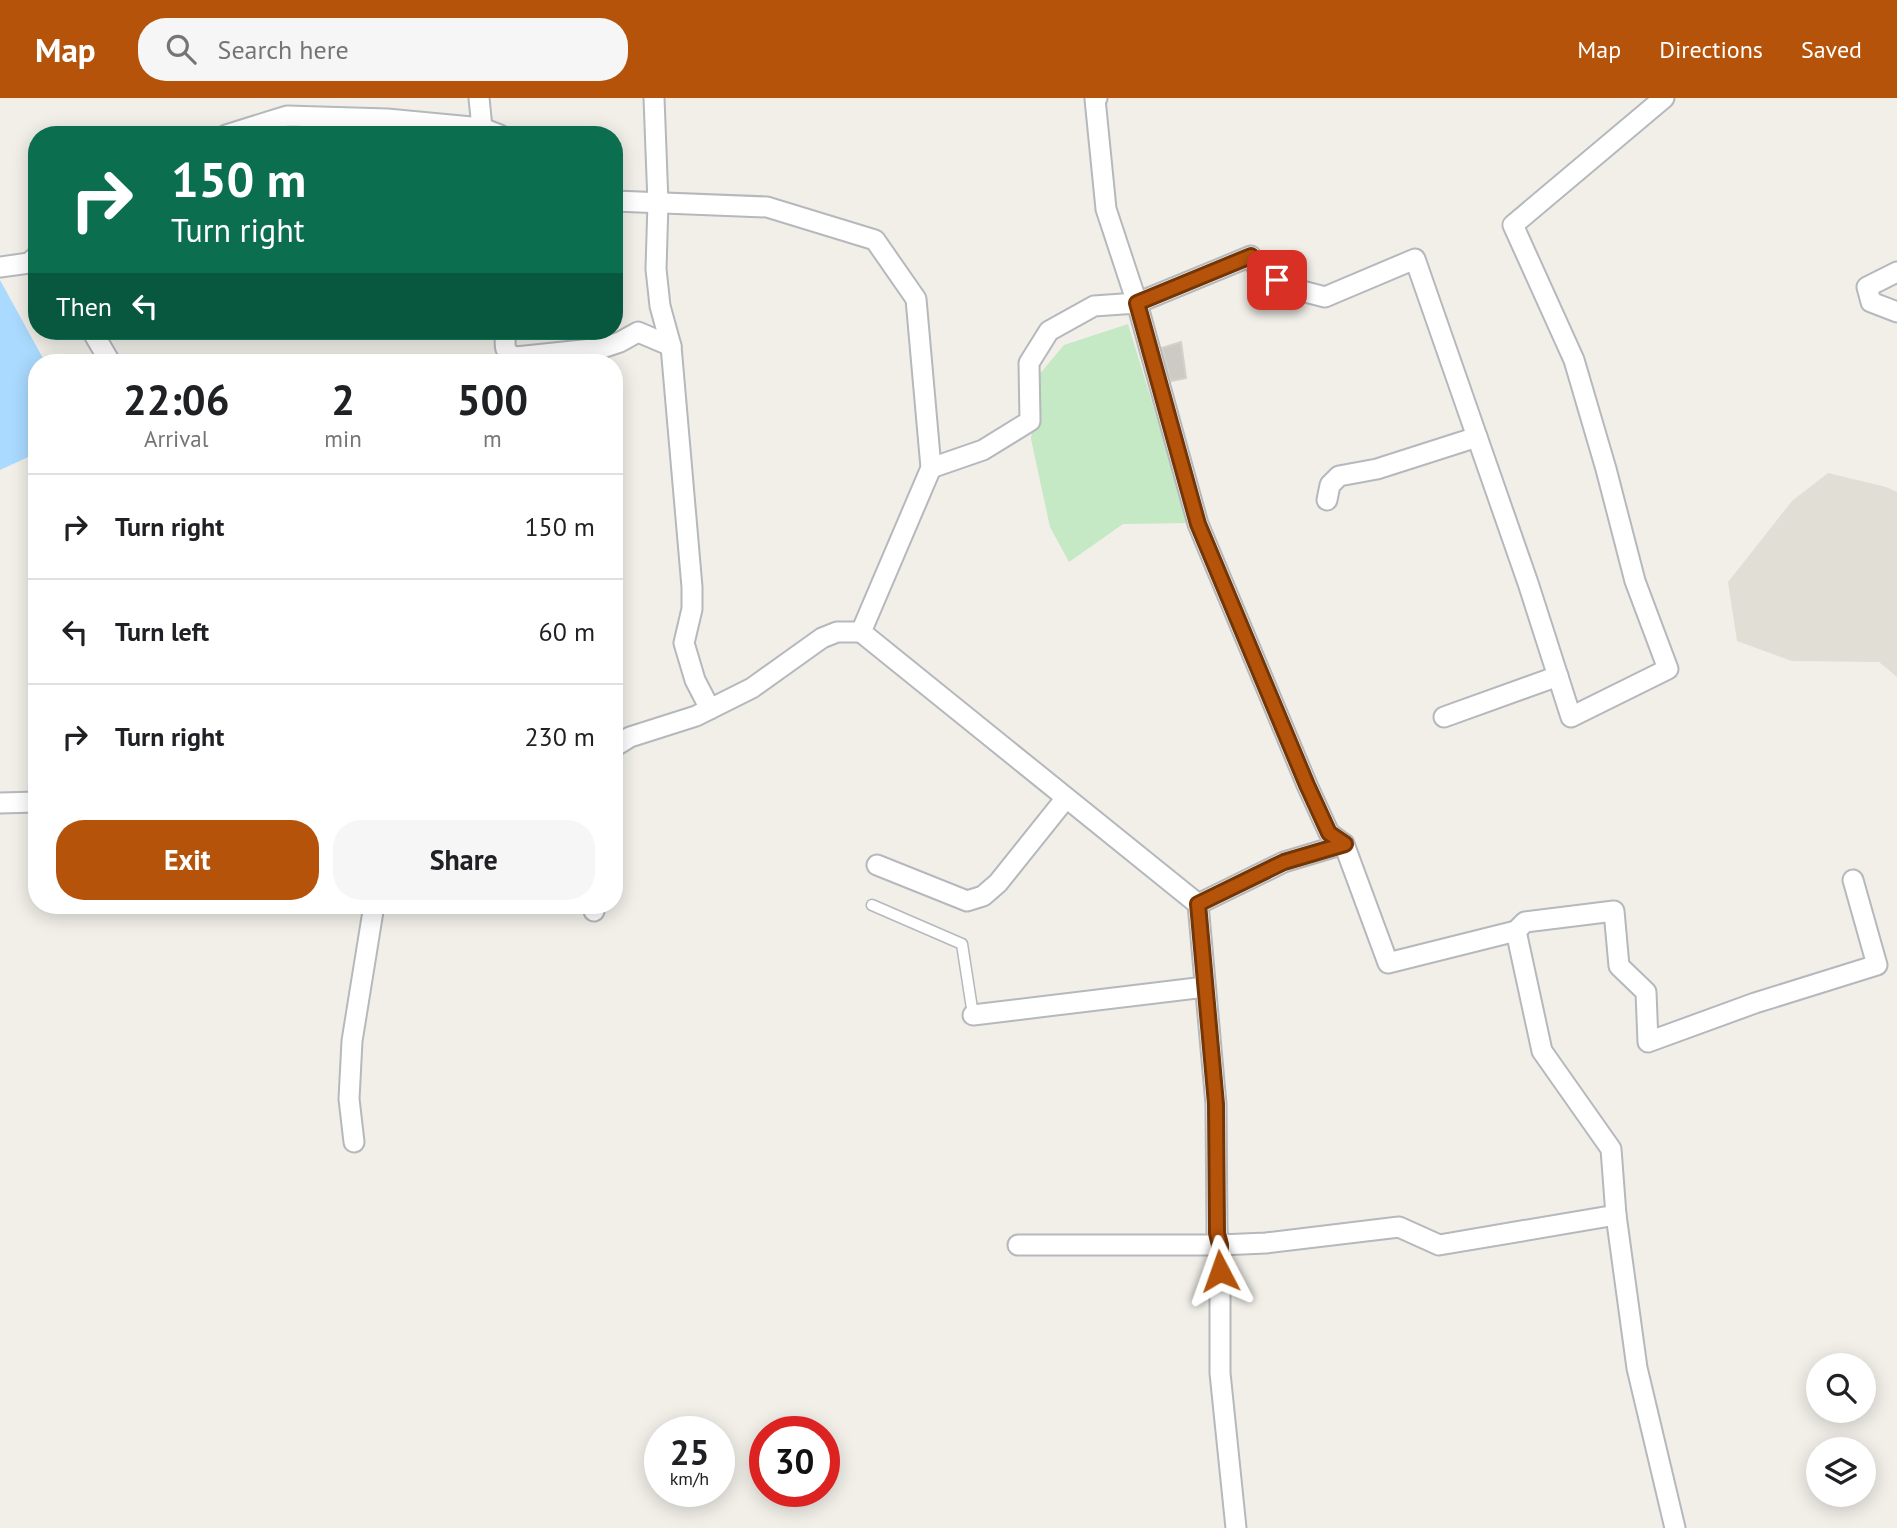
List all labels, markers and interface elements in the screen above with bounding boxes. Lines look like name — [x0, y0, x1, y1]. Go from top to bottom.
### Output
search box — [138, 18, 628, 81]
text: Map — [35, 28, 96, 71]
icon: search — [162, 30, 200, 68]
text: Search here — [218, 33, 349, 66]
text: Map — [1577, 34, 1621, 65]
text: Directions — [1659, 34, 1763, 65]
text: Saved — [1801, 34, 1862, 65]
text: 150 m — [171, 147, 306, 211]
icon: right — [56, 154, 147, 245]
text: Turn right — [171, 209, 305, 251]
pin — [1247, 250, 1307, 310]
icon: arrive — [1258, 261, 1296, 299]
icon: left — [126, 287, 164, 325]
text: Then — [56, 290, 112, 323]
text: 22:06 — [123, 372, 229, 427]
text: 2 — [331, 372, 355, 427]
text: 500 — [457, 372, 528, 427]
text: Arrival — [144, 424, 208, 453]
text: min — [324, 424, 362, 453]
text: m — [483, 424, 502, 453]
icon: right — [56, 508, 94, 546]
text: Turn right — [115, 510, 224, 543]
text: 150 m — [524, 510, 595, 543]
icon: left — [56, 613, 94, 651]
text: Turn left — [115, 615, 209, 648]
text: 60 m — [539, 615, 595, 648]
icon: right — [56, 718, 94, 756]
text: Turn right — [115, 720, 224, 753]
text: 230 m — [524, 720, 595, 753]
button: Exit — [56, 820, 319, 900]
button: Share — [333, 820, 595, 900]
position arrow — [1183, 1234, 1257, 1308]
map controls — [1806, 1353, 1876, 1507]
button: search — [1806, 1353, 1876, 1423]
speed limit sign: 30 — [749, 1416, 840, 1507]
text: 25 — [670, 1429, 709, 1475]
button: layers — [1806, 1437, 1876, 1507]
text: km/h — [670, 1467, 709, 1490]

